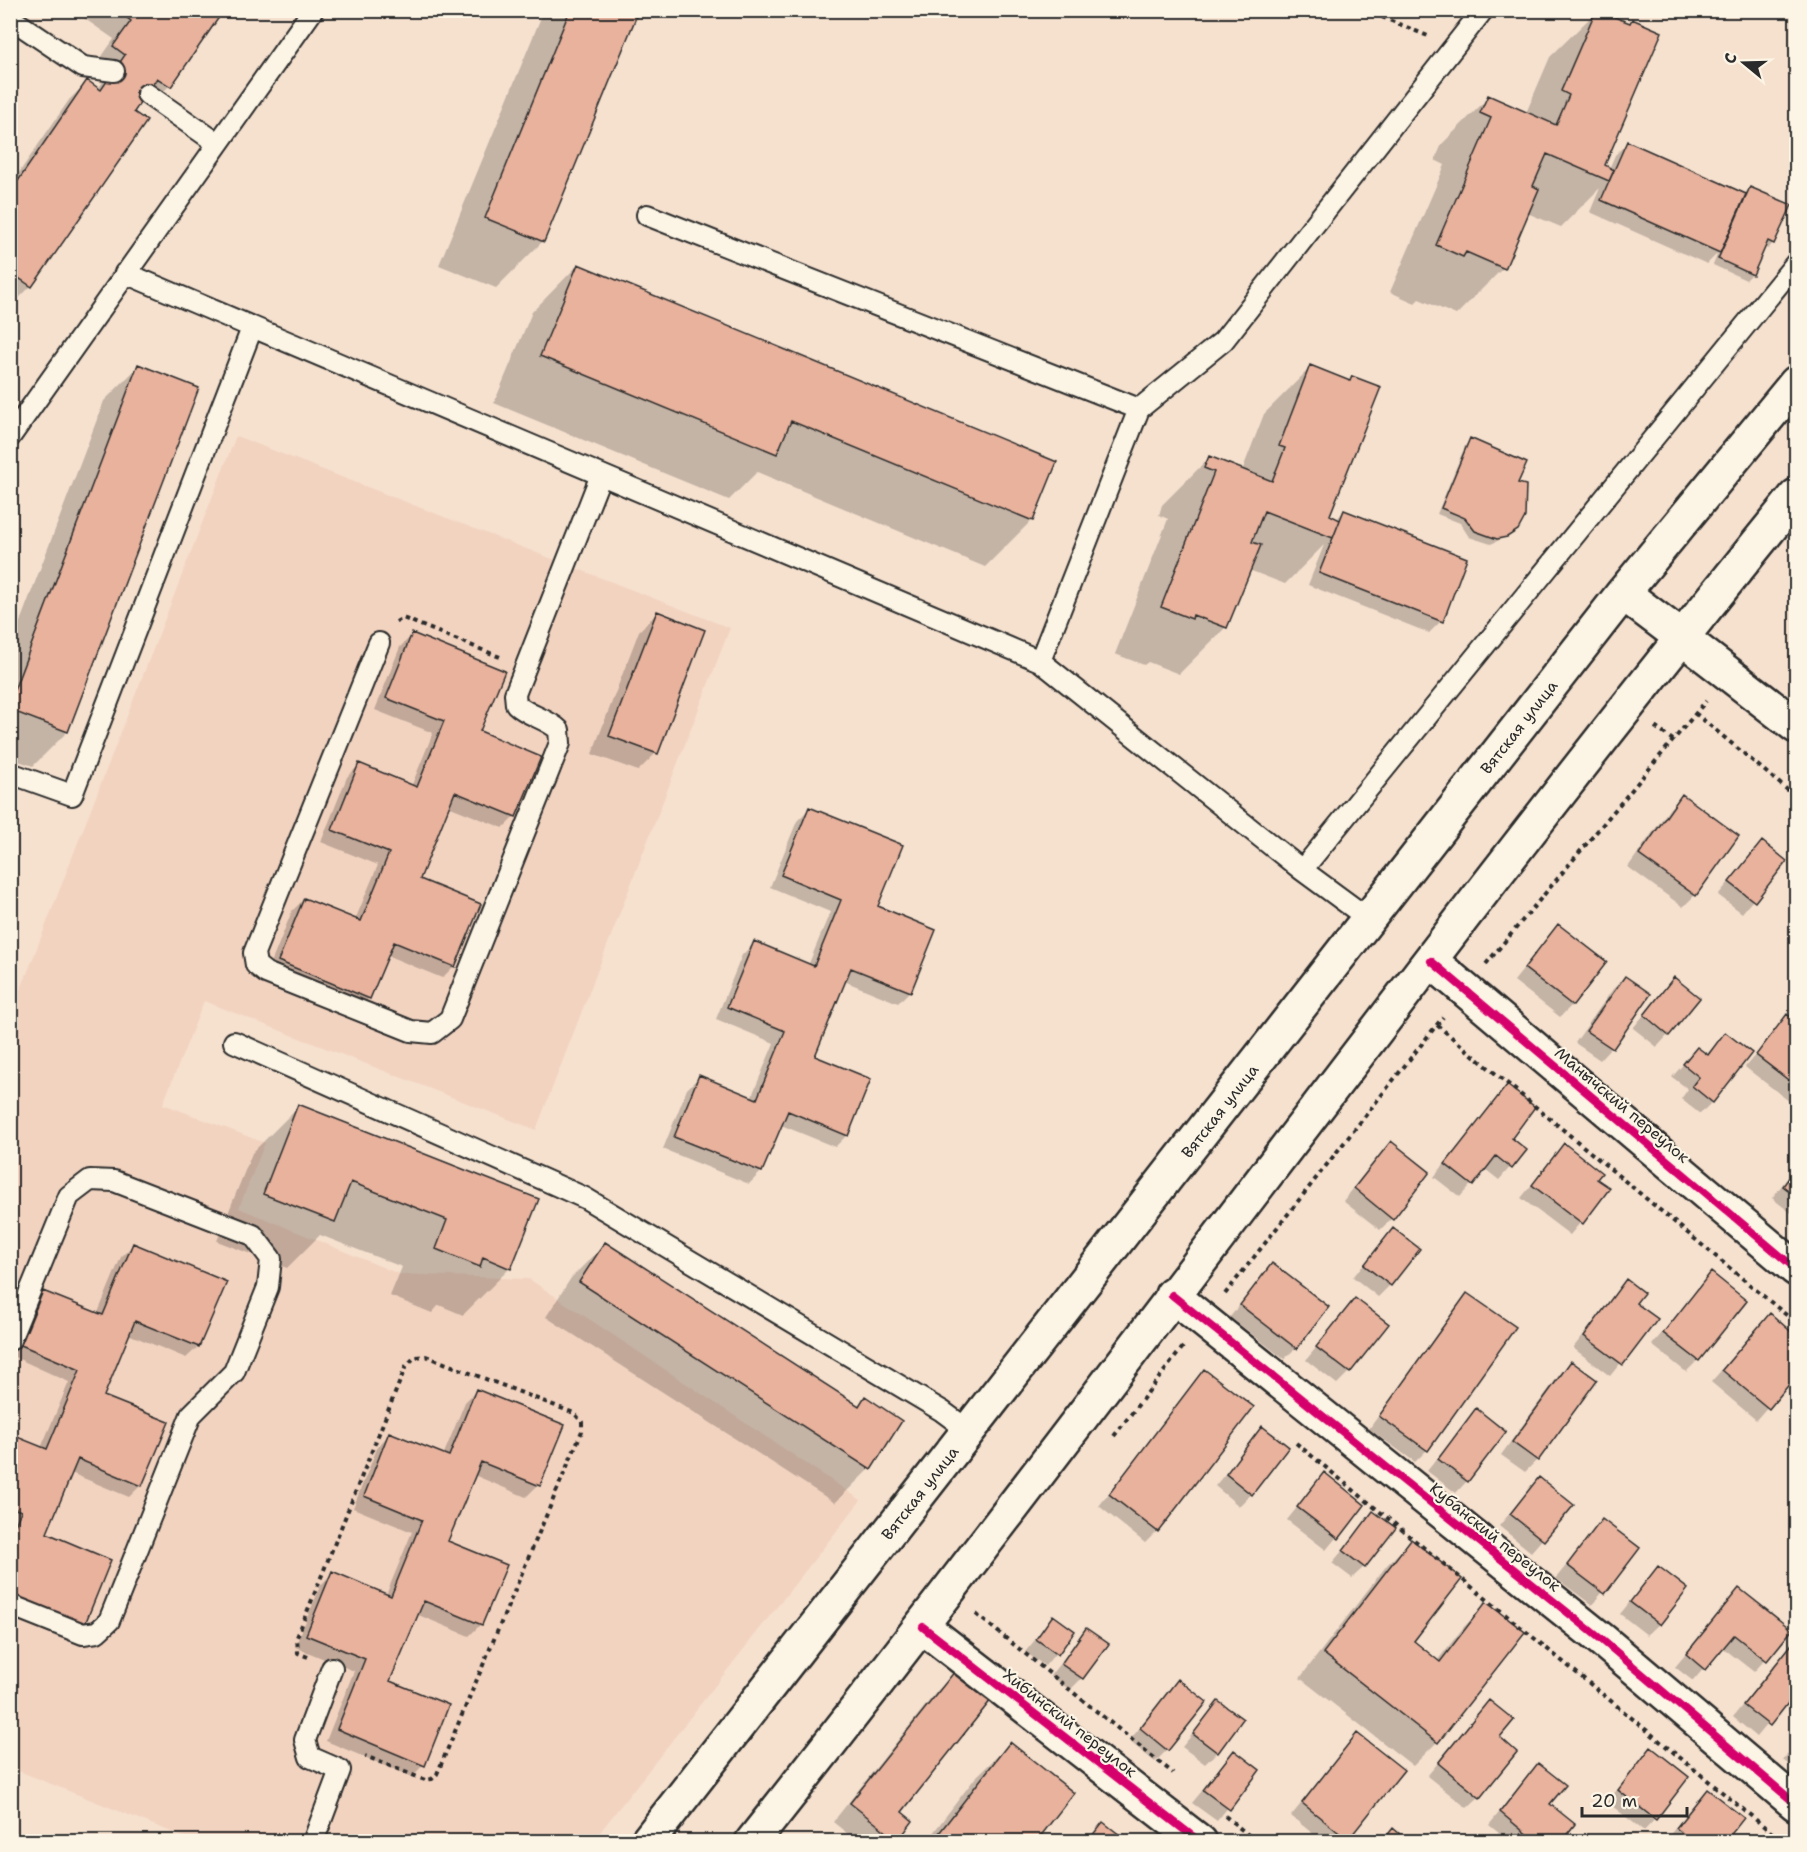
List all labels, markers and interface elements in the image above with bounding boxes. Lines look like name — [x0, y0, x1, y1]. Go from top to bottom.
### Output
north arrow — [1714, 33, 1774, 93]
text: С — [1719, 50, 1742, 66]
street label: Вятская улица — [1476, 676, 1562, 778]
street label: Манычский переулок — [1550, 1042, 1694, 1168]
street label: Вятская улица — [1177, 1060, 1263, 1162]
street label: Вятская улица — [877, 1442, 963, 1544]
street label: Кубанский переулок — [1425, 1478, 1565, 1596]
street label: Хибинский переулок — [999, 1664, 1142, 1782]
scale bar — [1582, 1780, 1687, 1818]
text: 20 m — [1591, 1789, 1637, 1813]

